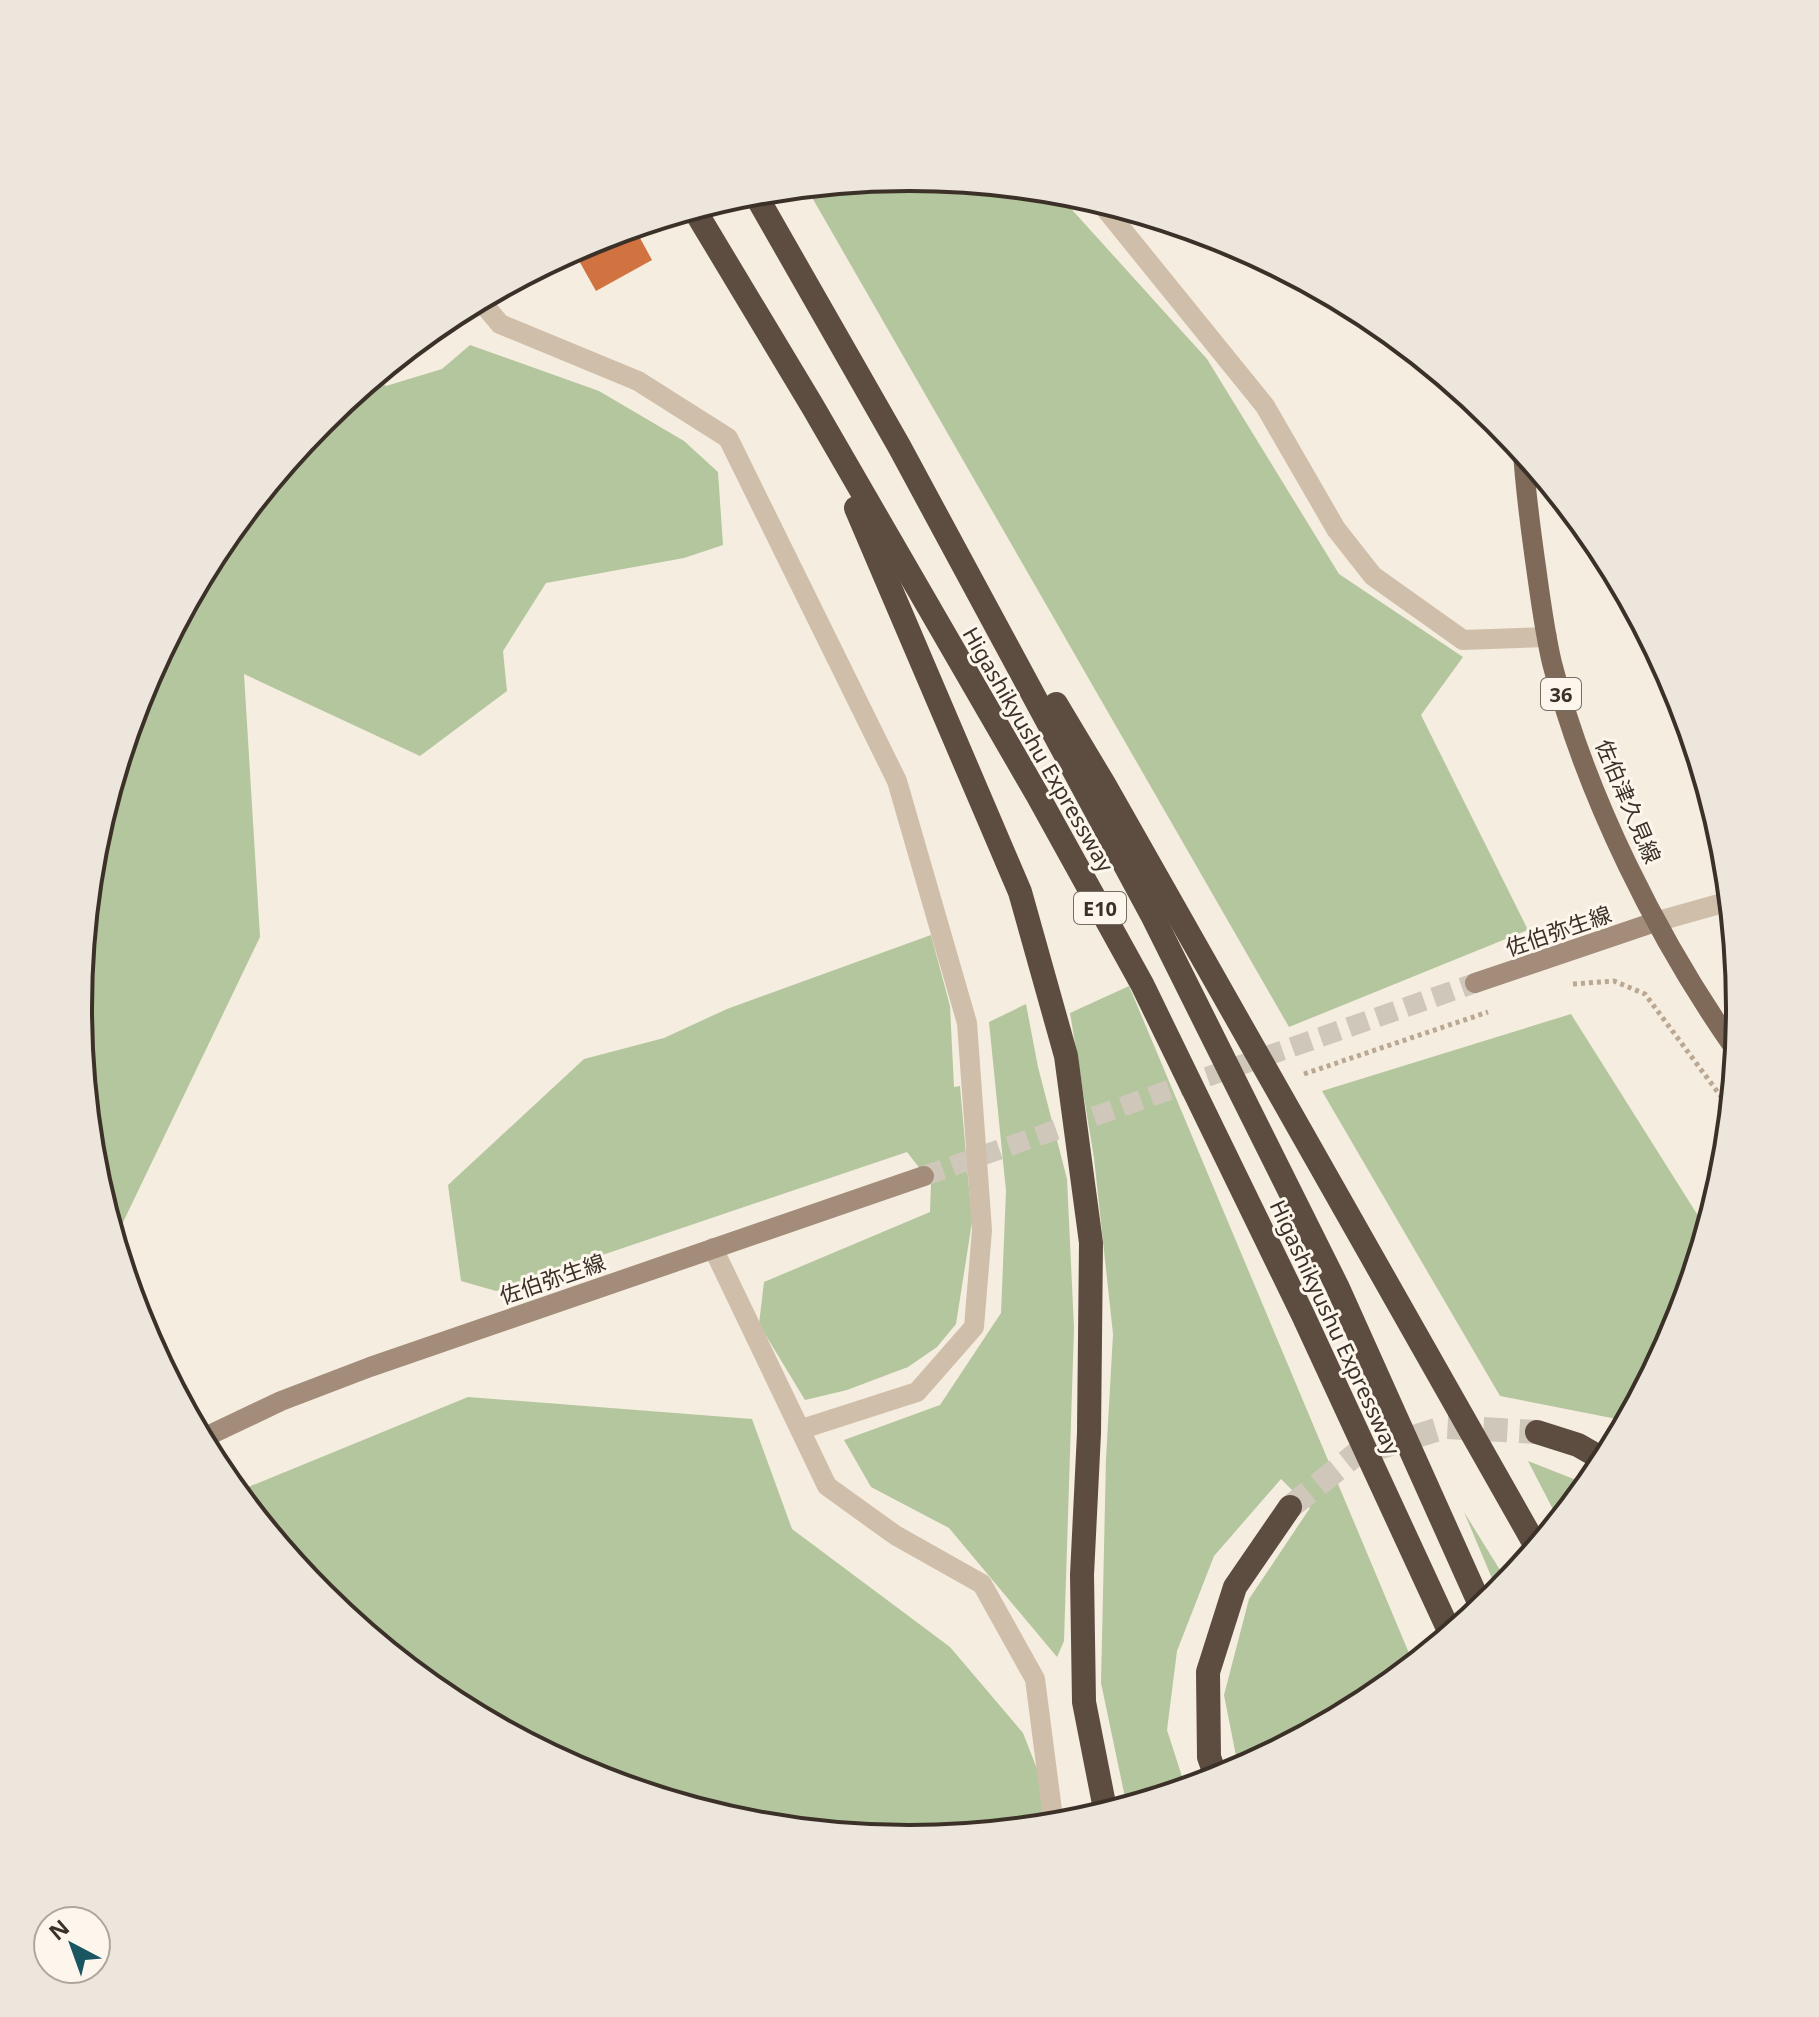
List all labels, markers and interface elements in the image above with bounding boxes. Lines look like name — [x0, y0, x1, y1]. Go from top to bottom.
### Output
street label: Higashikyushu Expressway — [956, 621, 1122, 878]
road number: 36 — [1541, 678, 1581, 710]
street label: 佐伯津久見線 — [1589, 734, 1669, 868]
road number: E10 — [1074, 892, 1126, 924]
street label: 佐伯弥生線 — [1501, 898, 1615, 962]
street label: Higashikyushu Expressway — [1264, 1195, 1409, 1460]
street label: 佐伯弥生線 — [495, 1246, 609, 1310]
north arrow — [32, 1905, 112, 1985]
text: N — [42, 1912, 75, 1946]

